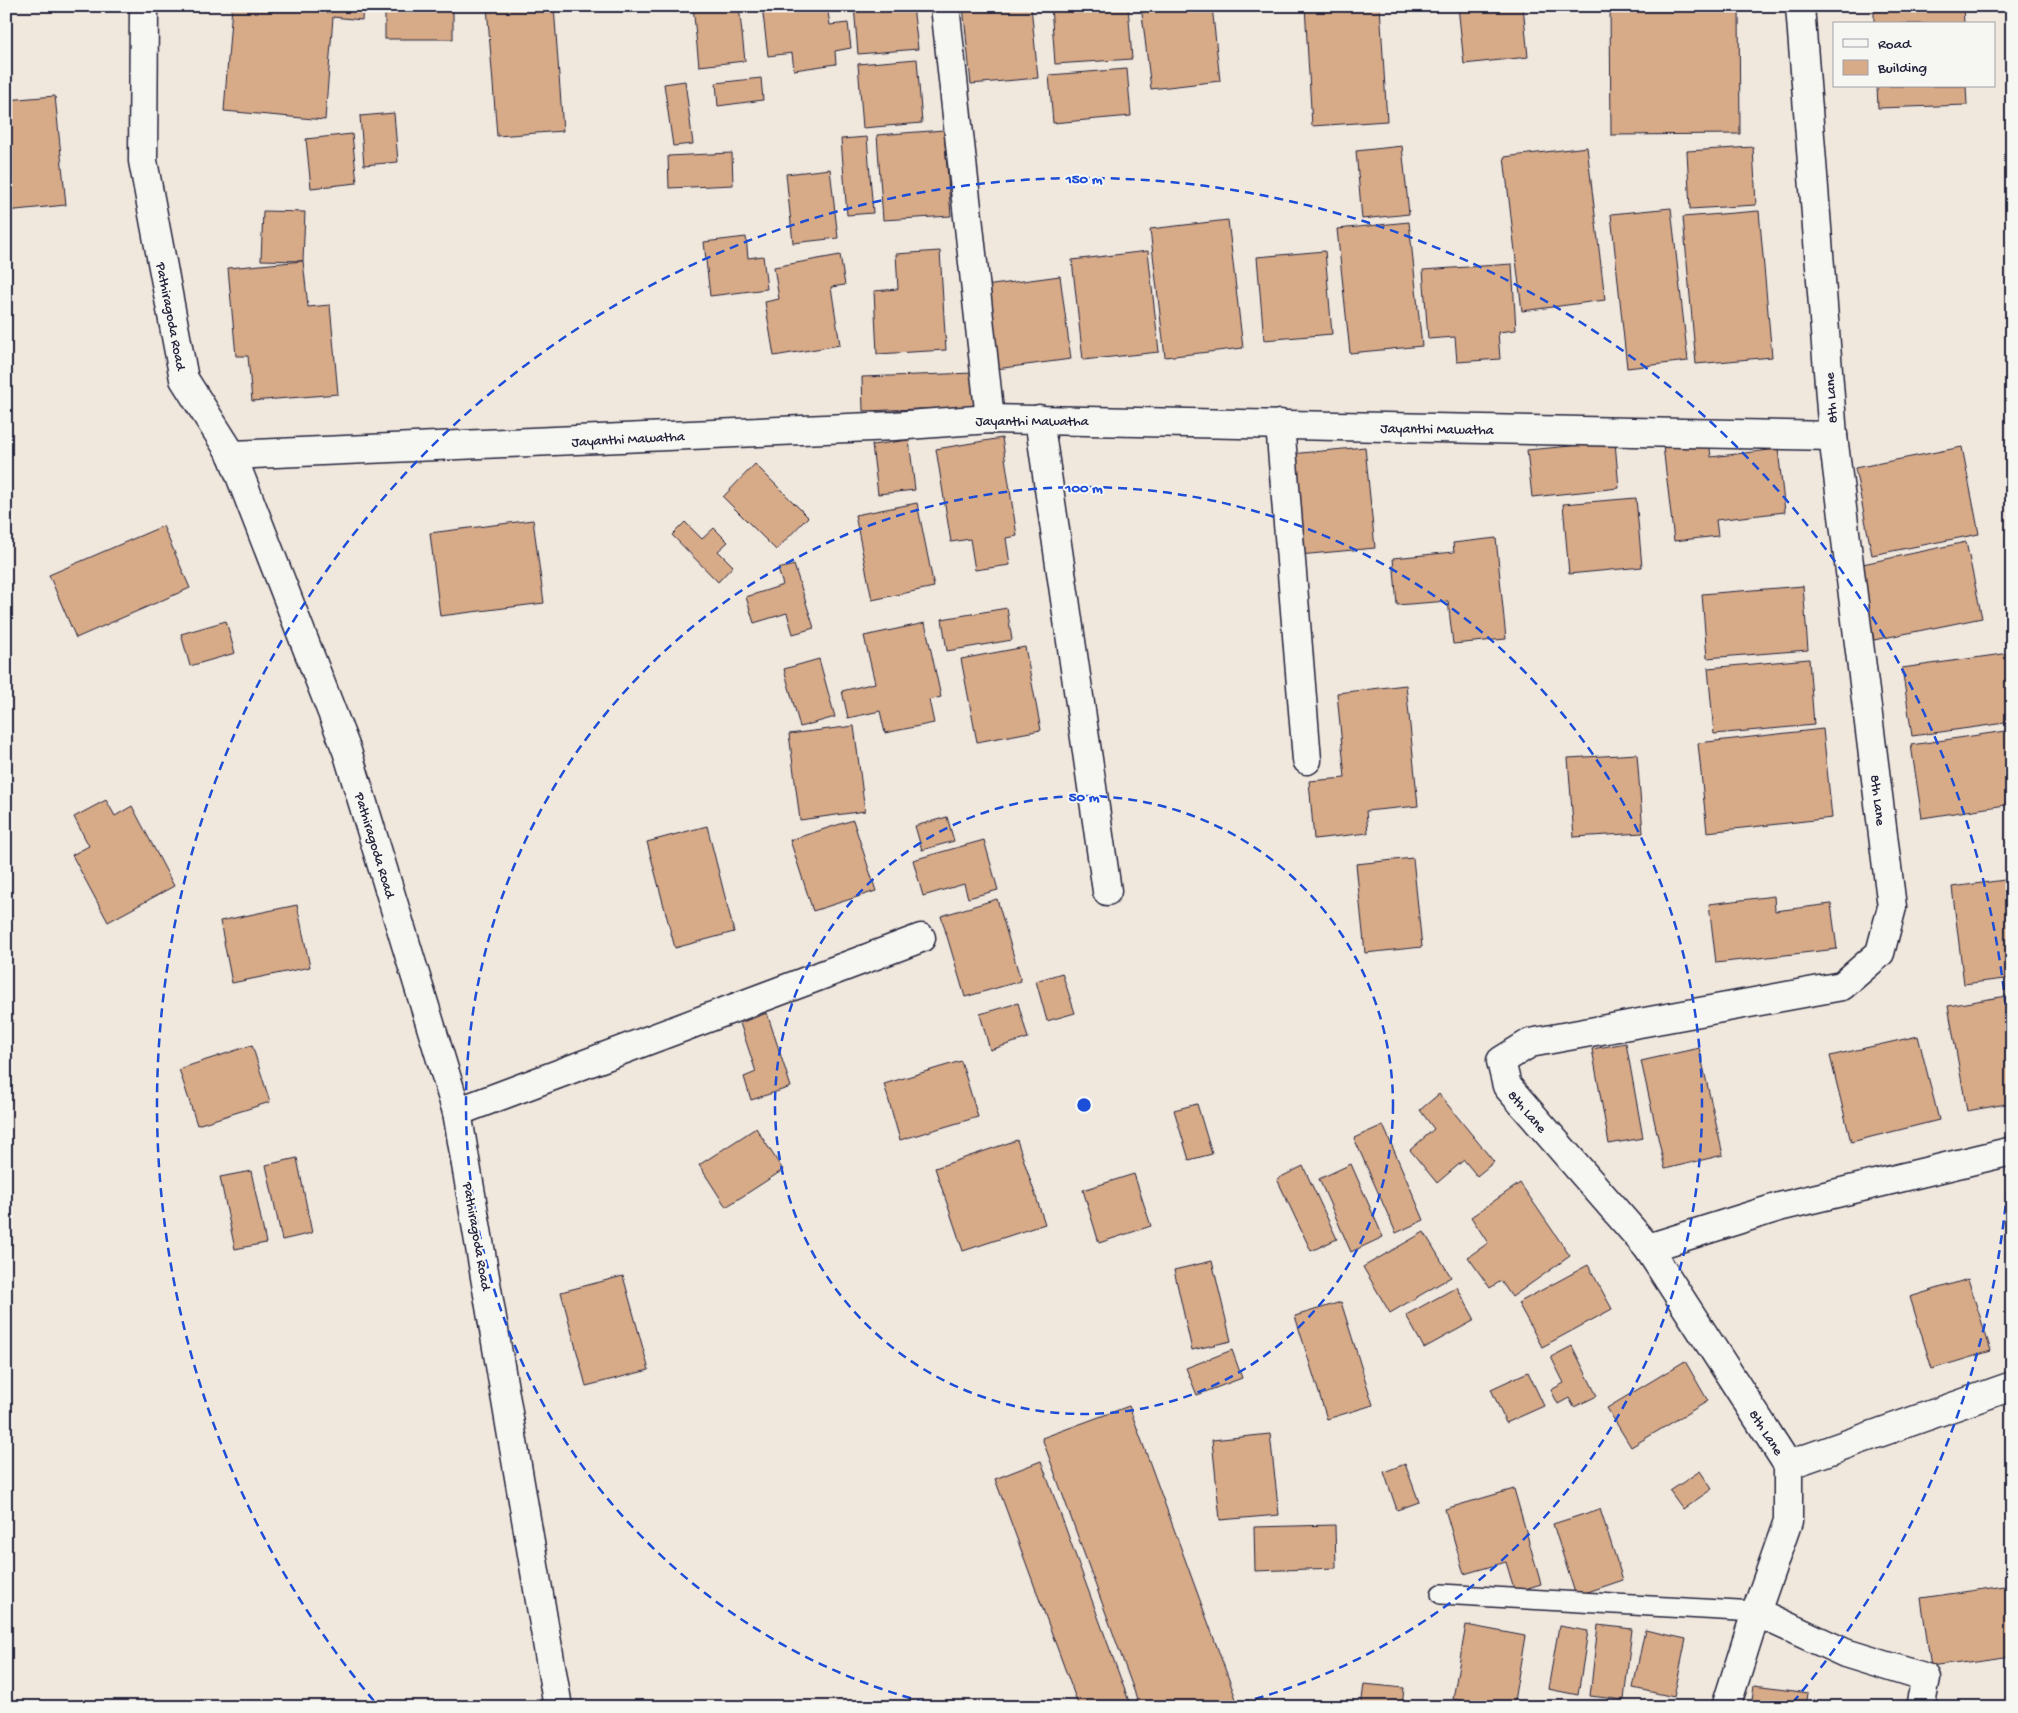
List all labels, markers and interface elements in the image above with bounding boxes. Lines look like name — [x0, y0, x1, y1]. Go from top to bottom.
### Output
legend — [1833, 22, 1996, 88]
text: Road — [1878, 36, 1912, 54]
text: Building — [1877, 60, 1927, 78]
text: 150 m — [1065, 171, 1103, 189]
street label: Pathiragoda Road — [151, 260, 189, 374]
street label: 8th Lane — [1822, 371, 1843, 424]
street label: Jayanthi Mawatha — [975, 414, 1090, 431]
street label: Jayanthi Mawatha — [1380, 421, 1495, 440]
street label: Jayanthi Mawatha — [571, 429, 686, 452]
text: 100 m — [1064, 480, 1103, 498]
street label: 8th Lane — [1865, 774, 1888, 827]
text: 50 m — [1069, 789, 1100, 807]
street label: Pathiragoda Road — [349, 790, 398, 902]
street label: 8th Lane — [1503, 1088, 1550, 1138]
centre of rings — [1075, 1096, 1093, 1114]
street label: Pathiragoda Road — [457, 1180, 494, 1294]
street label: 8th Lane — [1744, 1407, 1786, 1460]

